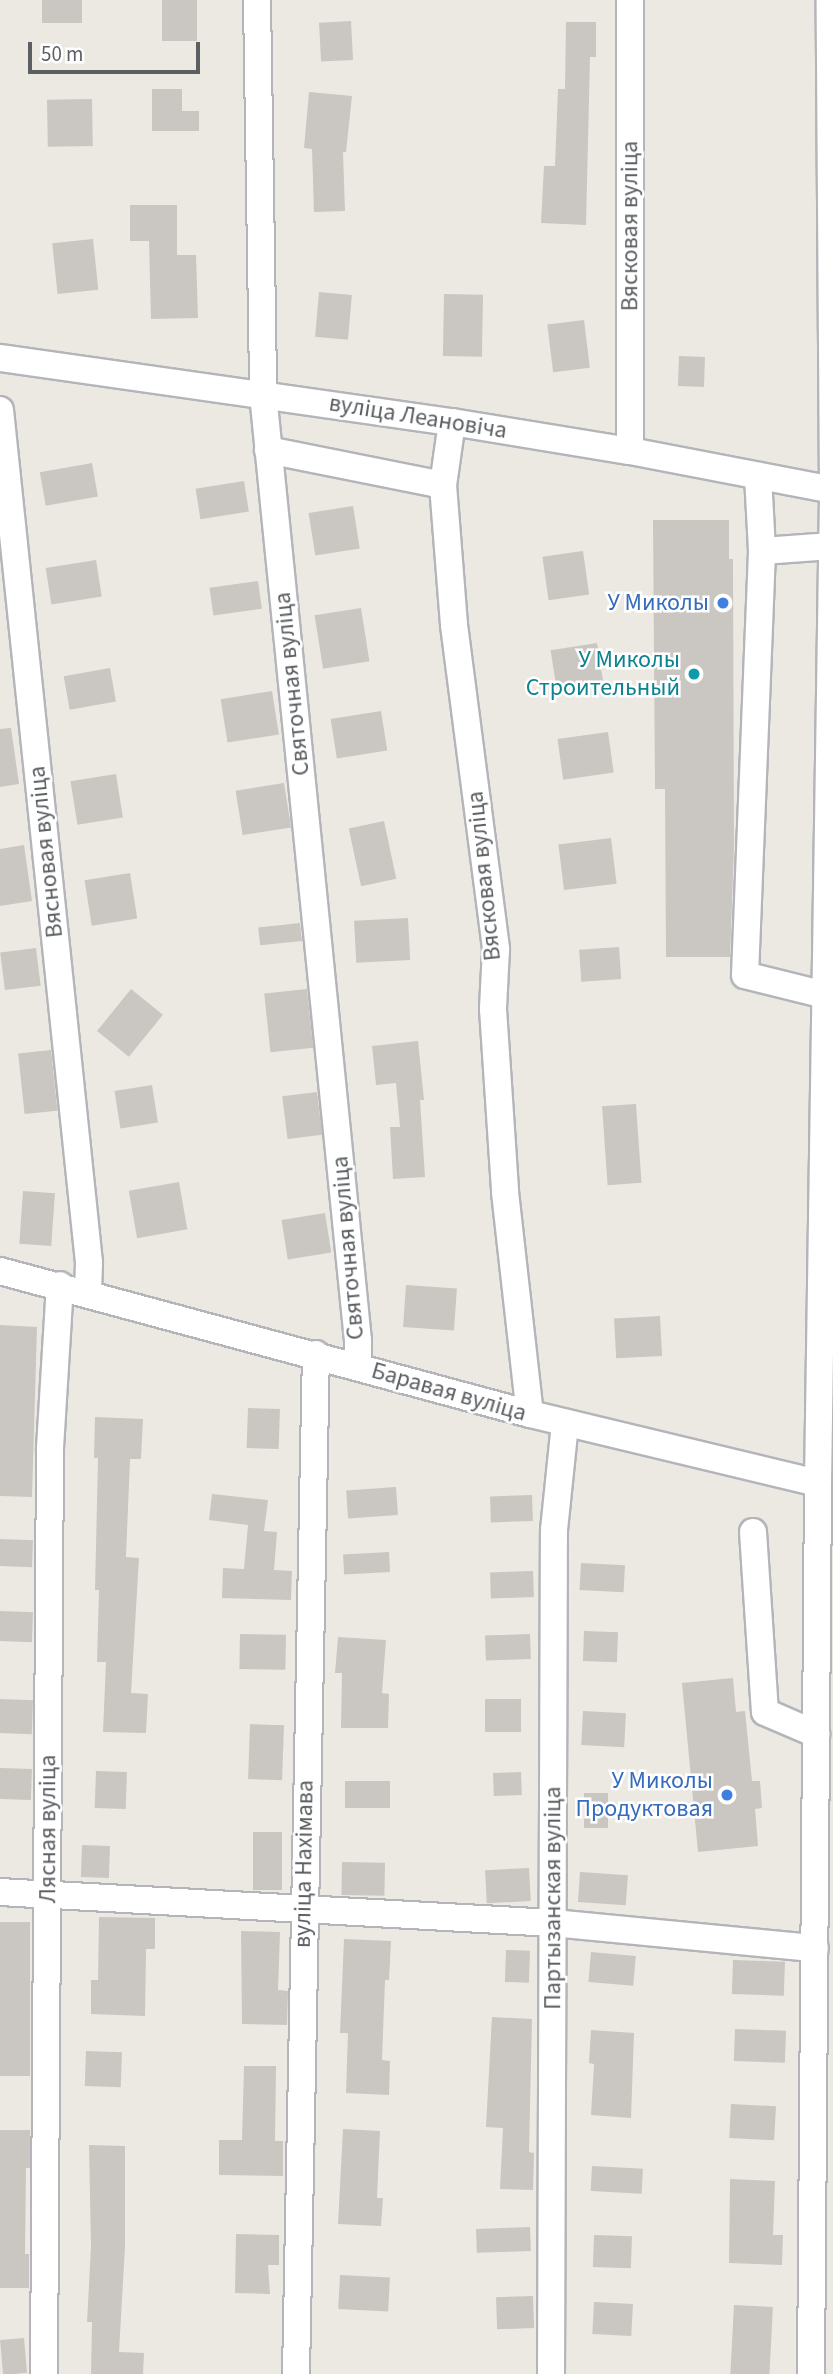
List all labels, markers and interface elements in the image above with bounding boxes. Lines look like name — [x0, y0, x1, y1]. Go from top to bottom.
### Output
scale bar — [32, 28, 203, 72]
text: 50 m — [41, 39, 83, 69]
street label: Вясковая вуліца — [616, 141, 644, 311]
street label: вуліца Леановіча — [327, 389, 509, 445]
place label: У Миколы — [607, 589, 709, 617]
street label: Святочная вуліца — [268, 591, 316, 777]
marker: У Миколы — [715, 595, 731, 611]
place label: У Миколы Строительный — [526, 646, 680, 702]
marker: У Миколы Строительный — [686, 666, 702, 682]
street label: Вясновая вуліца — [23, 765, 69, 939]
street label: Вясковая вуліца — [461, 790, 507, 962]
street label: Святочная вуліца — [326, 1155, 370, 1341]
street label: Баравая вуліца — [368, 1356, 530, 1428]
street label: Лясная вуліца — [34, 1755, 62, 1903]
place label: У Миколы Продуктовая — [575, 1767, 713, 1823]
street label: вуліца Нахімава — [288, 1780, 320, 1948]
street label: Партызанская вуліца — [539, 1786, 567, 2010]
marker: У Миколы Продуктовая — [719, 1787, 735, 1803]

